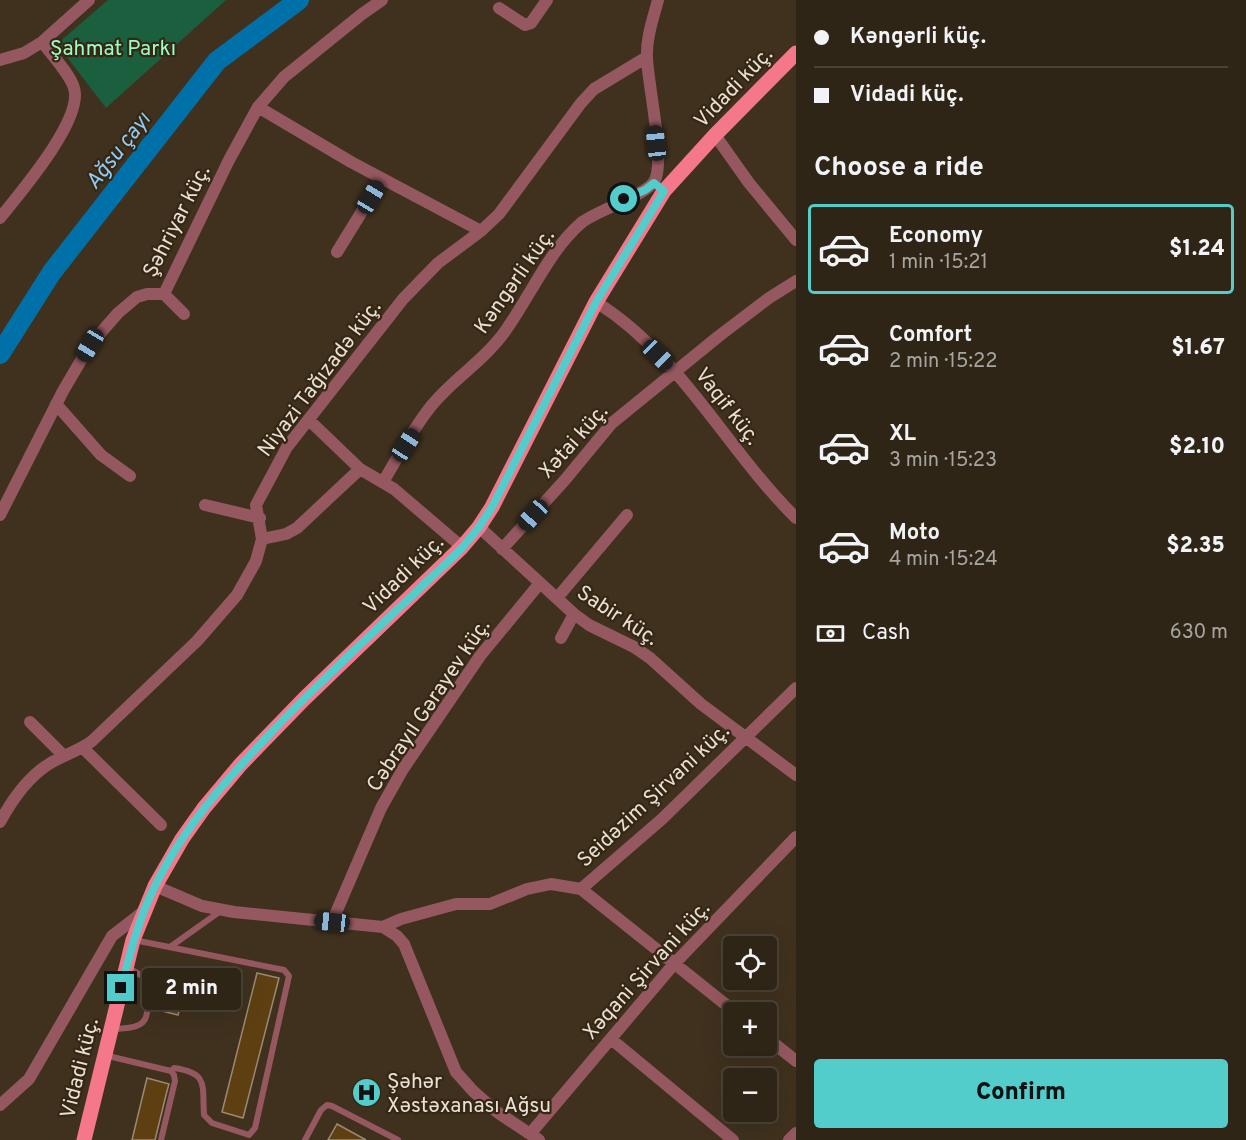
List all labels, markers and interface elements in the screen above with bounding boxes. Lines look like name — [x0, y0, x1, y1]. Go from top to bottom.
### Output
text: Kəngərli küç. — [850, 24, 986, 51]
park label: Şahmat Parkı — [50, 36, 176, 63]
street label: Vidadi küç. — [689, 42, 779, 134]
text: Vidadi küç. — [850, 82, 964, 109]
water label: Ağsu çayı — [80, 107, 158, 196]
car — [645, 124, 667, 162]
text: Choose a ride — [814, 151, 984, 185]
street label: Şəhriyar küç. — [137, 161, 217, 282]
car — [354, 177, 388, 217]
route start — [610, 185, 637, 212]
icon: car — [817, 222, 871, 276]
text: Economy — [889, 223, 983, 250]
street label: Kəngərli küç. — [469, 224, 561, 340]
text: $1.24 — [1169, 236, 1225, 263]
text: 1 min · 15:21 — [889, 250, 988, 276]
street label: Niyazi Tağızadə küç. — [252, 295, 388, 463]
icon: car — [817, 321, 871, 375]
text: Comfort — [889, 322, 972, 349]
car — [73, 325, 107, 365]
text: $1.67 — [1171, 335, 1225, 362]
car — [639, 336, 677, 374]
text: 2 min · 15:22 — [889, 349, 997, 375]
street label: Vaqif küç. — [688, 363, 765, 451]
street label: Xətai küç. — [534, 399, 615, 485]
icon: car — [817, 420, 871, 474]
text: XL — [889, 421, 916, 448]
car — [389, 425, 423, 465]
text: $2.10 — [1169, 434, 1225, 461]
text: 3 min · 15:23 — [889, 448, 997, 474]
car — [514, 496, 552, 534]
icon: car — [817, 519, 871, 573]
text: Moto — [889, 520, 940, 547]
street label: Vidadi küç. — [358, 530, 450, 620]
text: $2.35 — [1166, 533, 1225, 560]
text: 4 min · 15:24 — [889, 547, 998, 573]
street label: Sabir küç. — [571, 580, 663, 653]
street label: Cəbrayıl Gərayev küç. — [361, 614, 497, 797]
icon: cash — [814, 617, 847, 650]
text: Cash — [862, 620, 911, 647]
text: 630 m — [1170, 620, 1228, 646]
street label: Seidəzim Şirvani küç. — [572, 718, 736, 874]
street label: Xəqani Şirvani küç. — [578, 896, 717, 1046]
car — [313, 911, 351, 933]
map controls — [723, 936, 777, 1122]
button: locate — [723, 936, 777, 990]
callout: 2 min — [142, 967, 241, 1009]
route end — [107, 974, 134, 1001]
text: 2 min — [165, 976, 218, 1002]
button: + — [723, 1002, 777, 1056]
street label: Vidadi küç. — [55, 1015, 106, 1121]
button: Confirm — [814, 1059, 1228, 1128]
button: − — [723, 1068, 777, 1122]
place label: Şəhər Xəstəxanası Ağsu — [387, 1069, 551, 1120]
hospital icon: Şəhər Xəstəxanası Ağsu — [350, 1077, 382, 1109]

